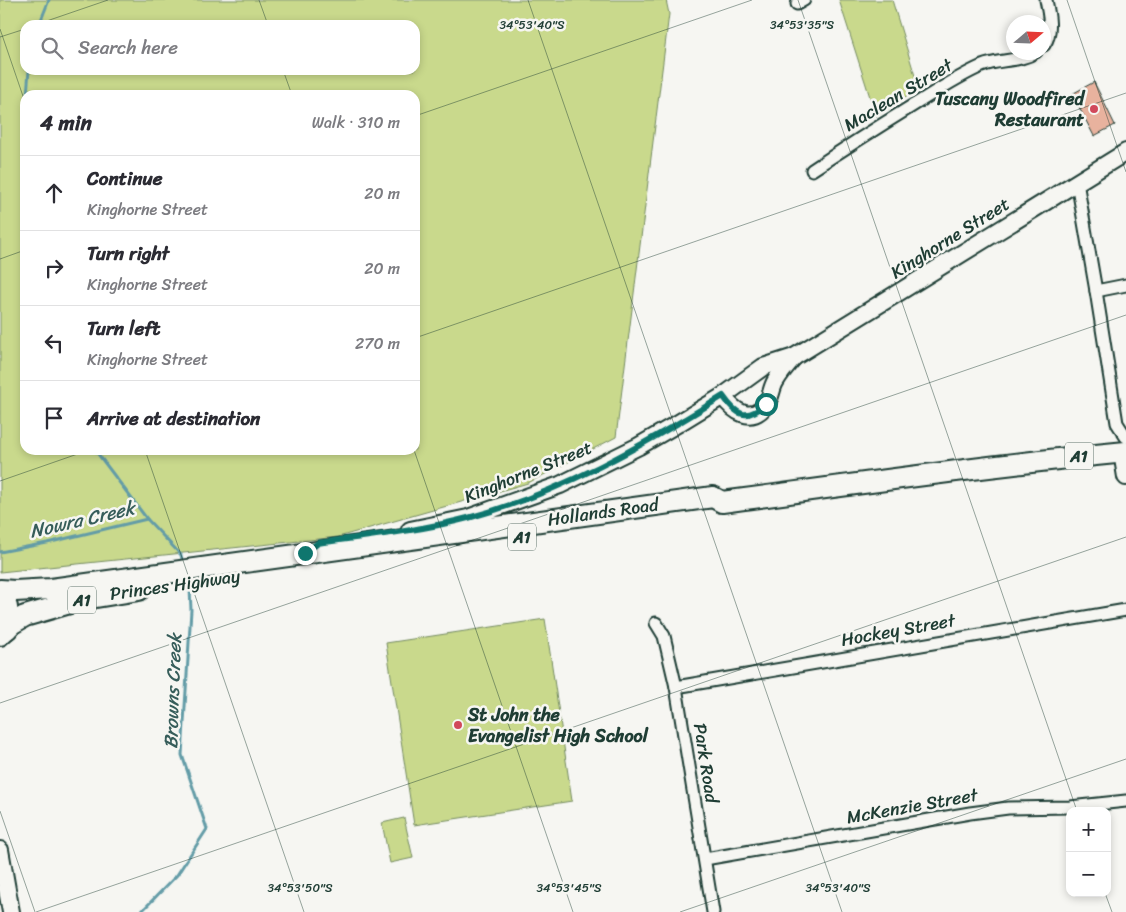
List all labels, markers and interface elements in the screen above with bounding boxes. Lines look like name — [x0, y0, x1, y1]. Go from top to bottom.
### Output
text: 34°53'40"S — [499, 14, 565, 36]
text: 34°53'35"S — [770, 14, 834, 36]
north arrow — [1006, 15, 1051, 60]
search box — [20, 20, 420, 75]
text: Search here — [78, 31, 178, 64]
icon: search — [38, 34, 66, 62]
street label: Maclean Street — [837, 49, 960, 140]
place label: Tuscany Woodfired Restaurant — [935, 83, 1085, 136]
marker: Tuscany Woodfired Restaurant — [1088, 103, 1100, 115]
text: 4 min — [40, 104, 92, 142]
text: Walk · 310 m — [312, 108, 400, 137]
text: Continue — [87, 162, 163, 195]
icon: ahead — [40, 179, 68, 207]
text: 20 m — [364, 179, 400, 208]
street label: Kinghorne Street — [884, 188, 1016, 288]
text: Kinghorne Street — [87, 195, 208, 224]
text: Turn right — [87, 237, 169, 270]
icon: right — [40, 254, 68, 282]
text: 20 m — [364, 254, 400, 283]
text: Kinghorne Street — [87, 270, 208, 299]
text: Turn left — [87, 312, 160, 345]
icon: left — [40, 329, 68, 357]
text: 270 m — [355, 329, 400, 358]
text: Kinghorne Street — [87, 345, 208, 374]
route start — [755, 393, 778, 416]
text: Arrive at destination — [87, 402, 260, 435]
icon: arrive — [40, 404, 68, 432]
street label: Kinghorne Street — [459, 432, 597, 512]
road number: A1 — [1065, 442, 1093, 470]
street label: Hollands Road — [545, 488, 662, 536]
water label: Nowra Creek — [26, 491, 141, 548]
road number: A1 — [508, 524, 536, 550]
route end — [294, 542, 317, 565]
street label: Princes Highway — [108, 560, 243, 610]
road number: A1 — [68, 586, 96, 614]
street label: Hockey Street — [838, 604, 958, 656]
water label: Browns Creek — [154, 632, 191, 749]
place label: St John the Evangelist High School — [467, 699, 649, 752]
marker: St John the Evangelist High School — [452, 719, 464, 731]
street label: Park Road — [684, 721, 728, 807]
street label: McKenzie Street — [844, 779, 981, 833]
map controls — [1066, 807, 1111, 897]
button: + — [1066, 807, 1111, 852]
button: − — [1066, 852, 1111, 897]
text: 34°53'50"S — [267, 877, 333, 899]
text: 34°53'45"S — [537, 877, 602, 899]
text: 34°53'40"S — [805, 877, 871, 899]

